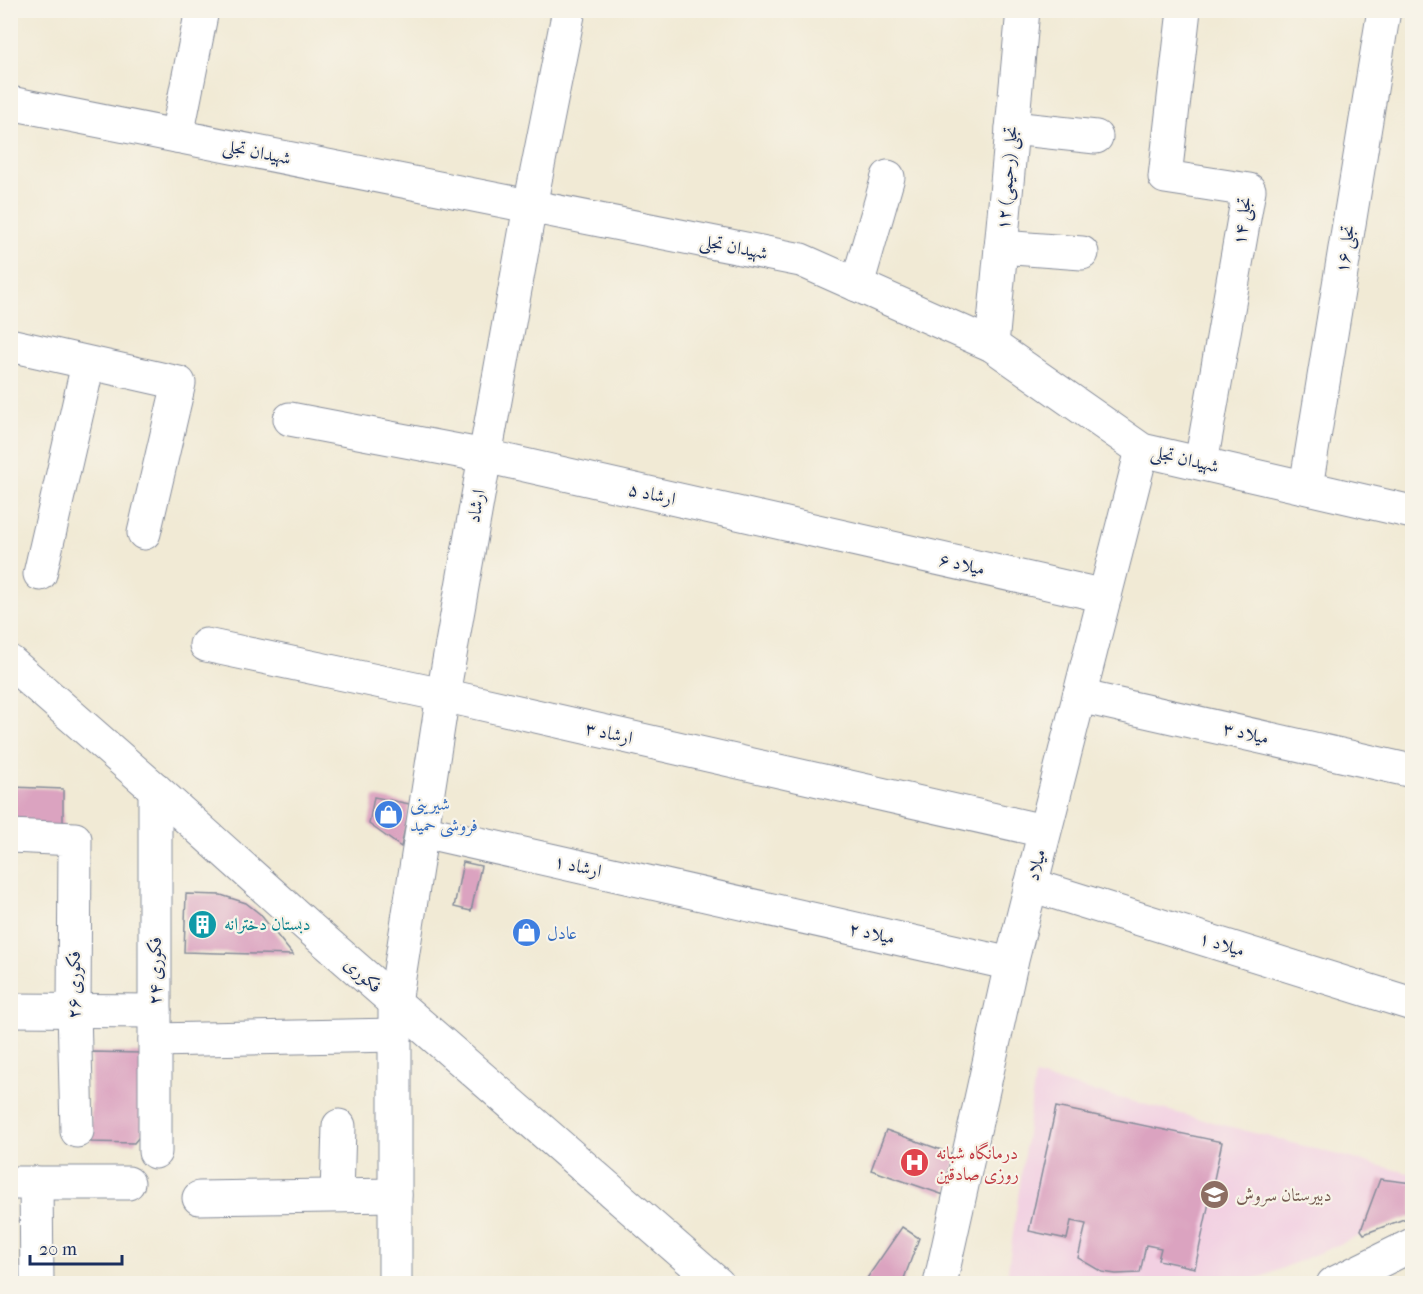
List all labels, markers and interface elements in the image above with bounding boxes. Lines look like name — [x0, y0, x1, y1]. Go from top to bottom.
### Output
street label: ۱۲ تجلی (رحیمی) — [992, 125, 1025, 231]
street label: شهیدان تجلی — [221, 136, 293, 171]
street label: تجلی ۱۴ — [1229, 196, 1258, 247]
street label: ۱۶ تجلی — [1331, 224, 1362, 275]
street label: شهیدان تجلی — [698, 231, 770, 266]
street label: شهیدان تجلی — [1148, 442, 1221, 479]
street label: ۵ ارشاد — [626, 479, 678, 510]
street label: ارشاد — [463, 488, 490, 524]
street label: ۶ میلاد — [937, 549, 987, 580]
street label: ۳ ارشاد — [583, 718, 635, 749]
street label: ۳ میلاد — [1221, 718, 1271, 749]
place label: شیرینی فروشی حمید — [410, 794, 478, 838]
shop icon: شیرینی فروشی حمید — [373, 798, 405, 830]
street label: میلاد — [1022, 847, 1051, 883]
street label: ۱ ارشاد — [552, 851, 604, 882]
building icon: دبستان دخترانه — [187, 908, 219, 940]
place label: دبستان دخترانه — [224, 914, 311, 935]
shop icon: عادل — [510, 917, 542, 949]
street label: ۲ میلاد — [847, 918, 897, 949]
place label: عادل — [547, 923, 577, 944]
street label: ۱ میلاد — [1197, 928, 1247, 961]
street label: فکوری ۲۴ — [145, 937, 166, 1005]
street label: فکوری ۲۶ — [64, 951, 85, 1019]
street label: فکوری — [340, 953, 386, 997]
place label: درمانگاه شبانه روزی صادقین — [936, 1141, 1019, 1185]
hospital icon: درمانگاه شبانه روزی صادقین — [899, 1147, 931, 1179]
school or university icon: دبیرستان سروش — [1199, 1179, 1231, 1211]
place label: دبیرستان سروش — [1236, 1185, 1332, 1207]
scale bar — [30, 1228, 122, 1266]
text: 20 m — [39, 1239, 77, 1260]

